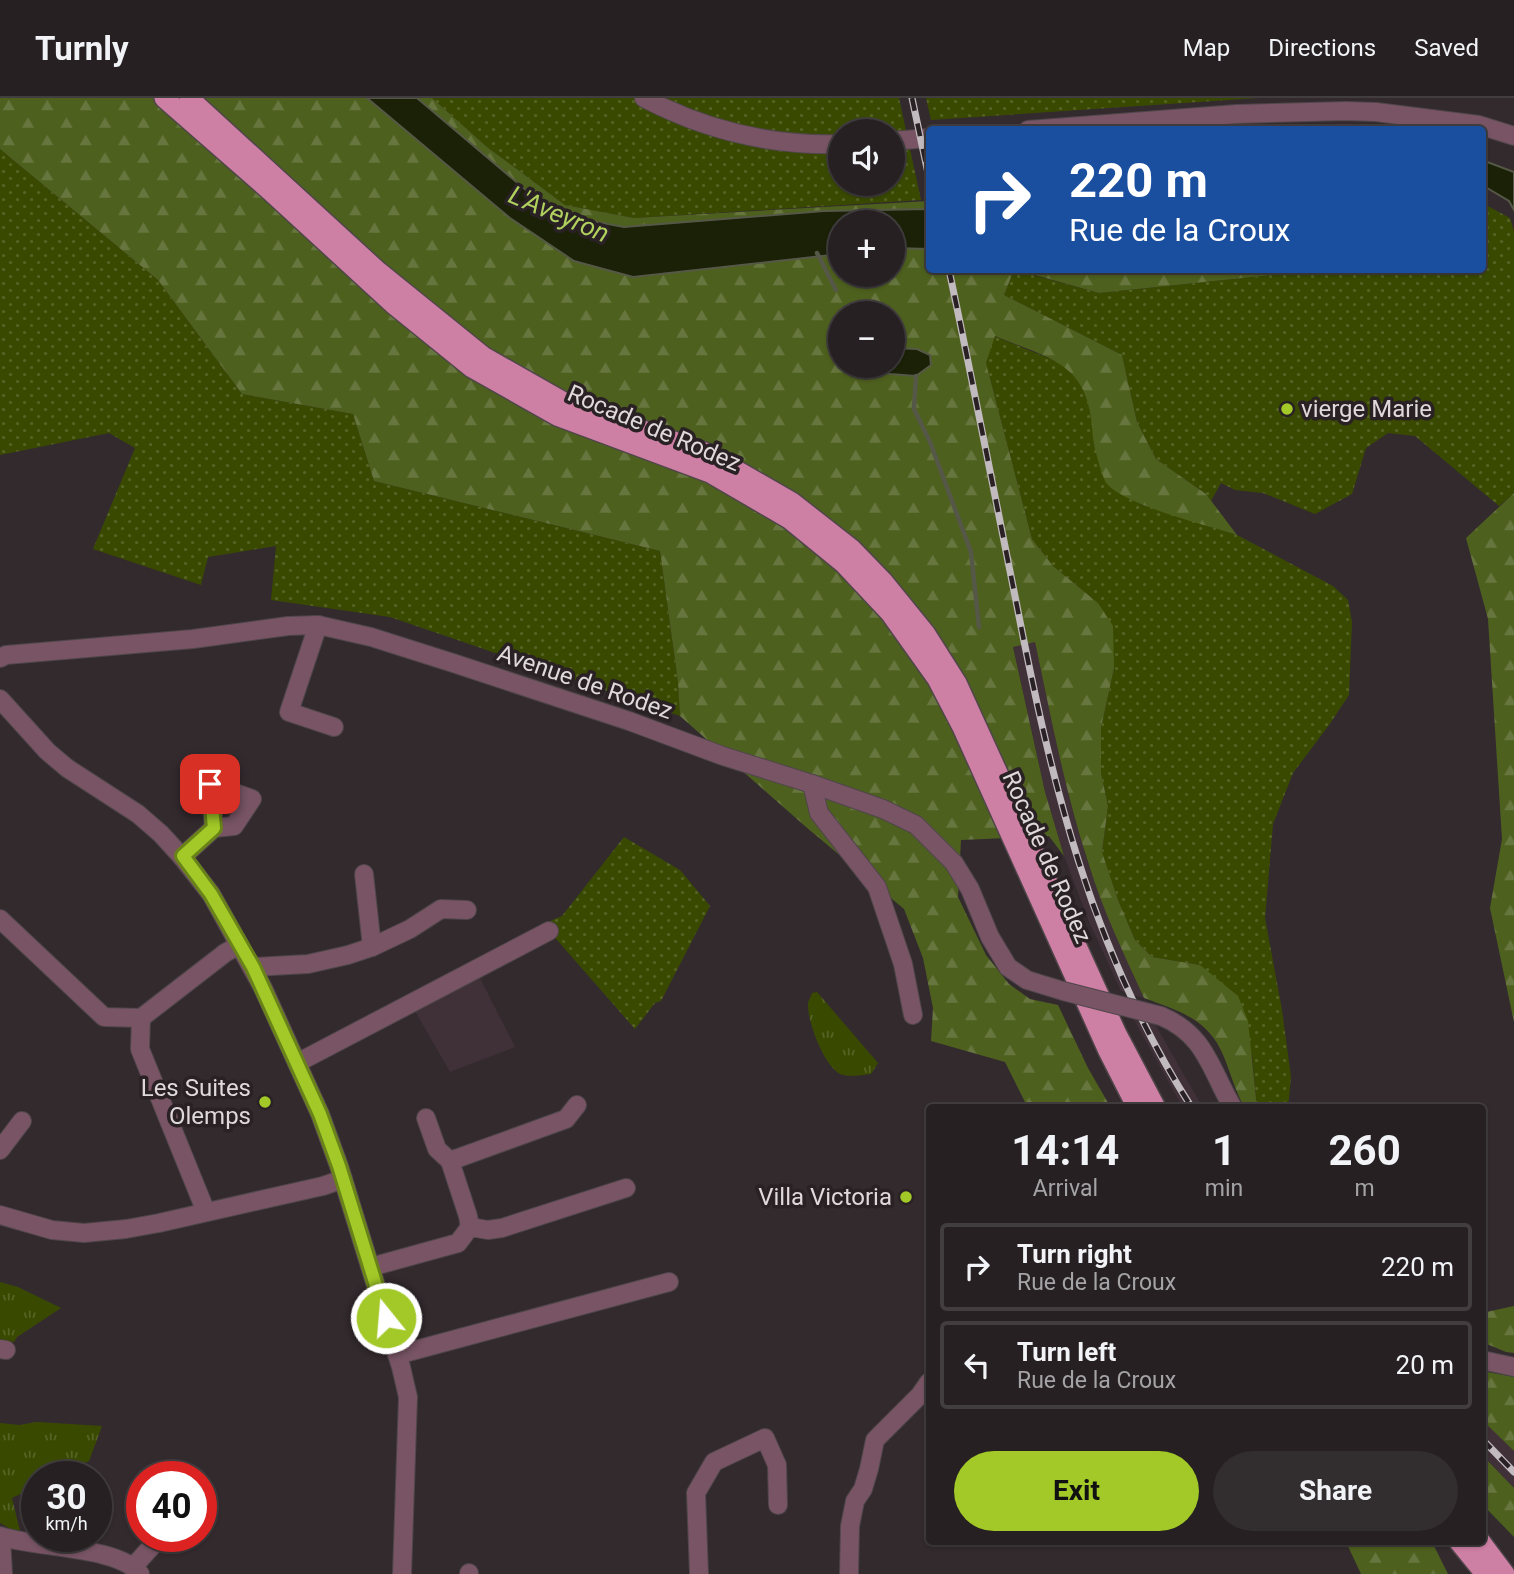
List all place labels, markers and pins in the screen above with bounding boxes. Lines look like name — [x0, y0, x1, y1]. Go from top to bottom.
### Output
place label: vierge Marie — [1301, 395, 1432, 423]
marker: vierge Marie — [1279, 401, 1295, 417]
pin — [180, 754, 240, 814]
place label: Les Suites Olemps — [141, 1074, 251, 1130]
marker: Les Suites Olemps — [257, 1094, 273, 1110]
place label: Villa Victoria — [758, 1183, 892, 1211]
marker: Villa Victoria — [898, 1189, 914, 1205]

